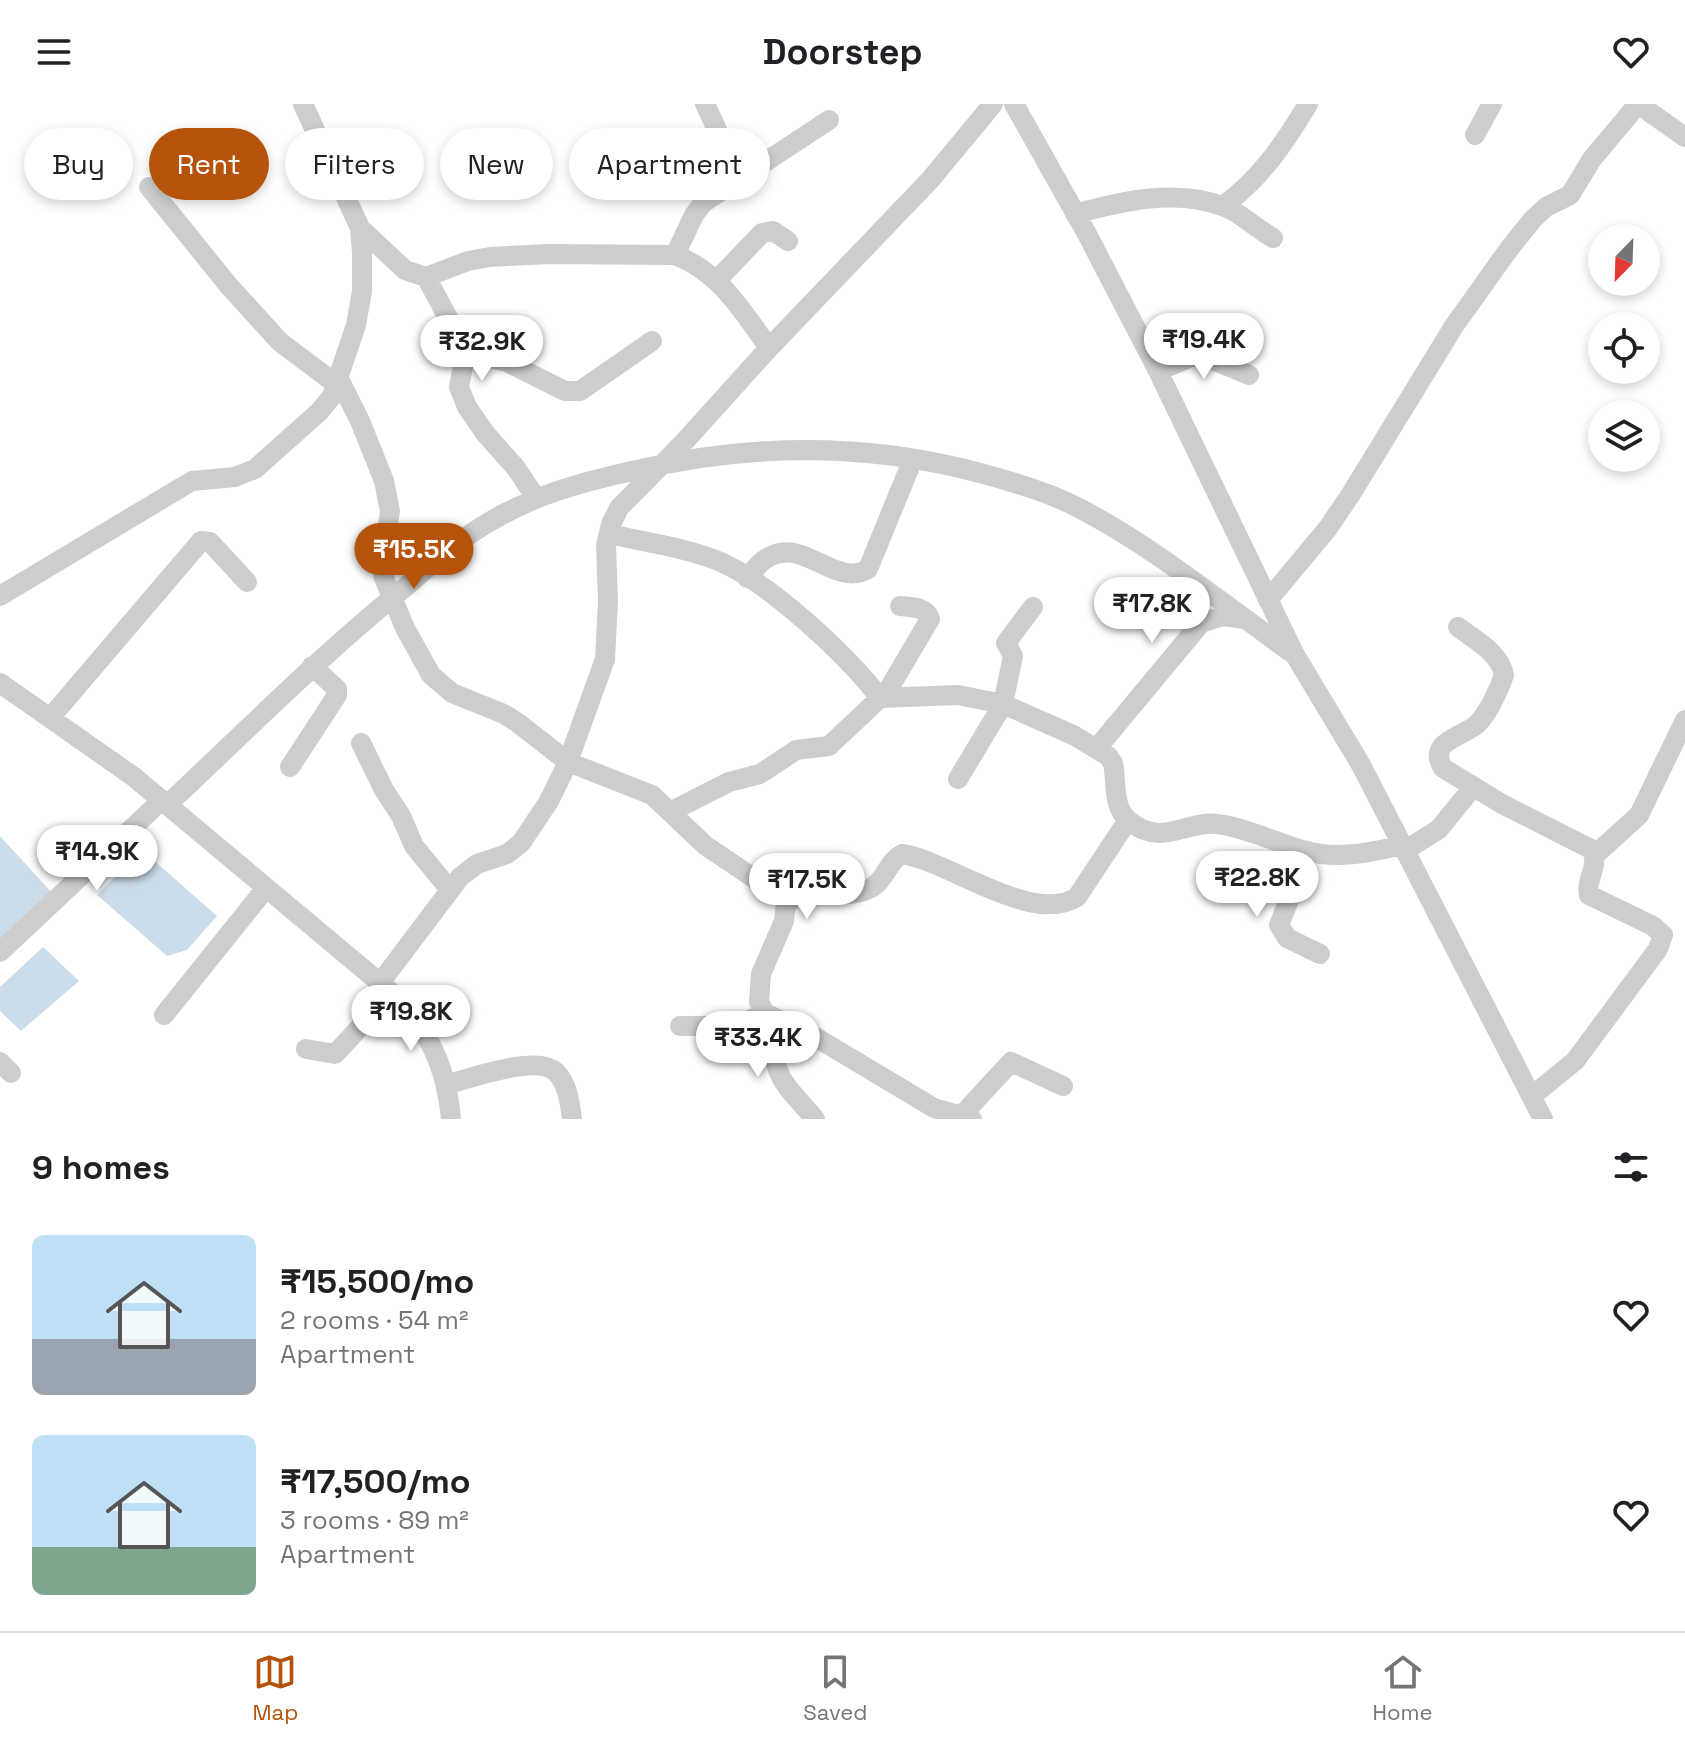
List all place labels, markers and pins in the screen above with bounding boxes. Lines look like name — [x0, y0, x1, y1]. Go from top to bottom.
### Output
pin: ₹19.4K — [1139, 313, 1269, 381]
pin: ₹32.9K — [417, 315, 547, 383]
pin: ₹15.5K — [349, 523, 479, 591]
pin: ₹17.8K — [1087, 577, 1217, 645]
pin: ₹14.9K — [32, 825, 162, 893]
pin: ₹22.8K — [1192, 851, 1322, 919]
pin: ₹17.5K — [742, 853, 872, 921]
pin: ₹19.8K — [346, 985, 476, 1053]
pin: ₹33.4K — [693, 1011, 823, 1079]

